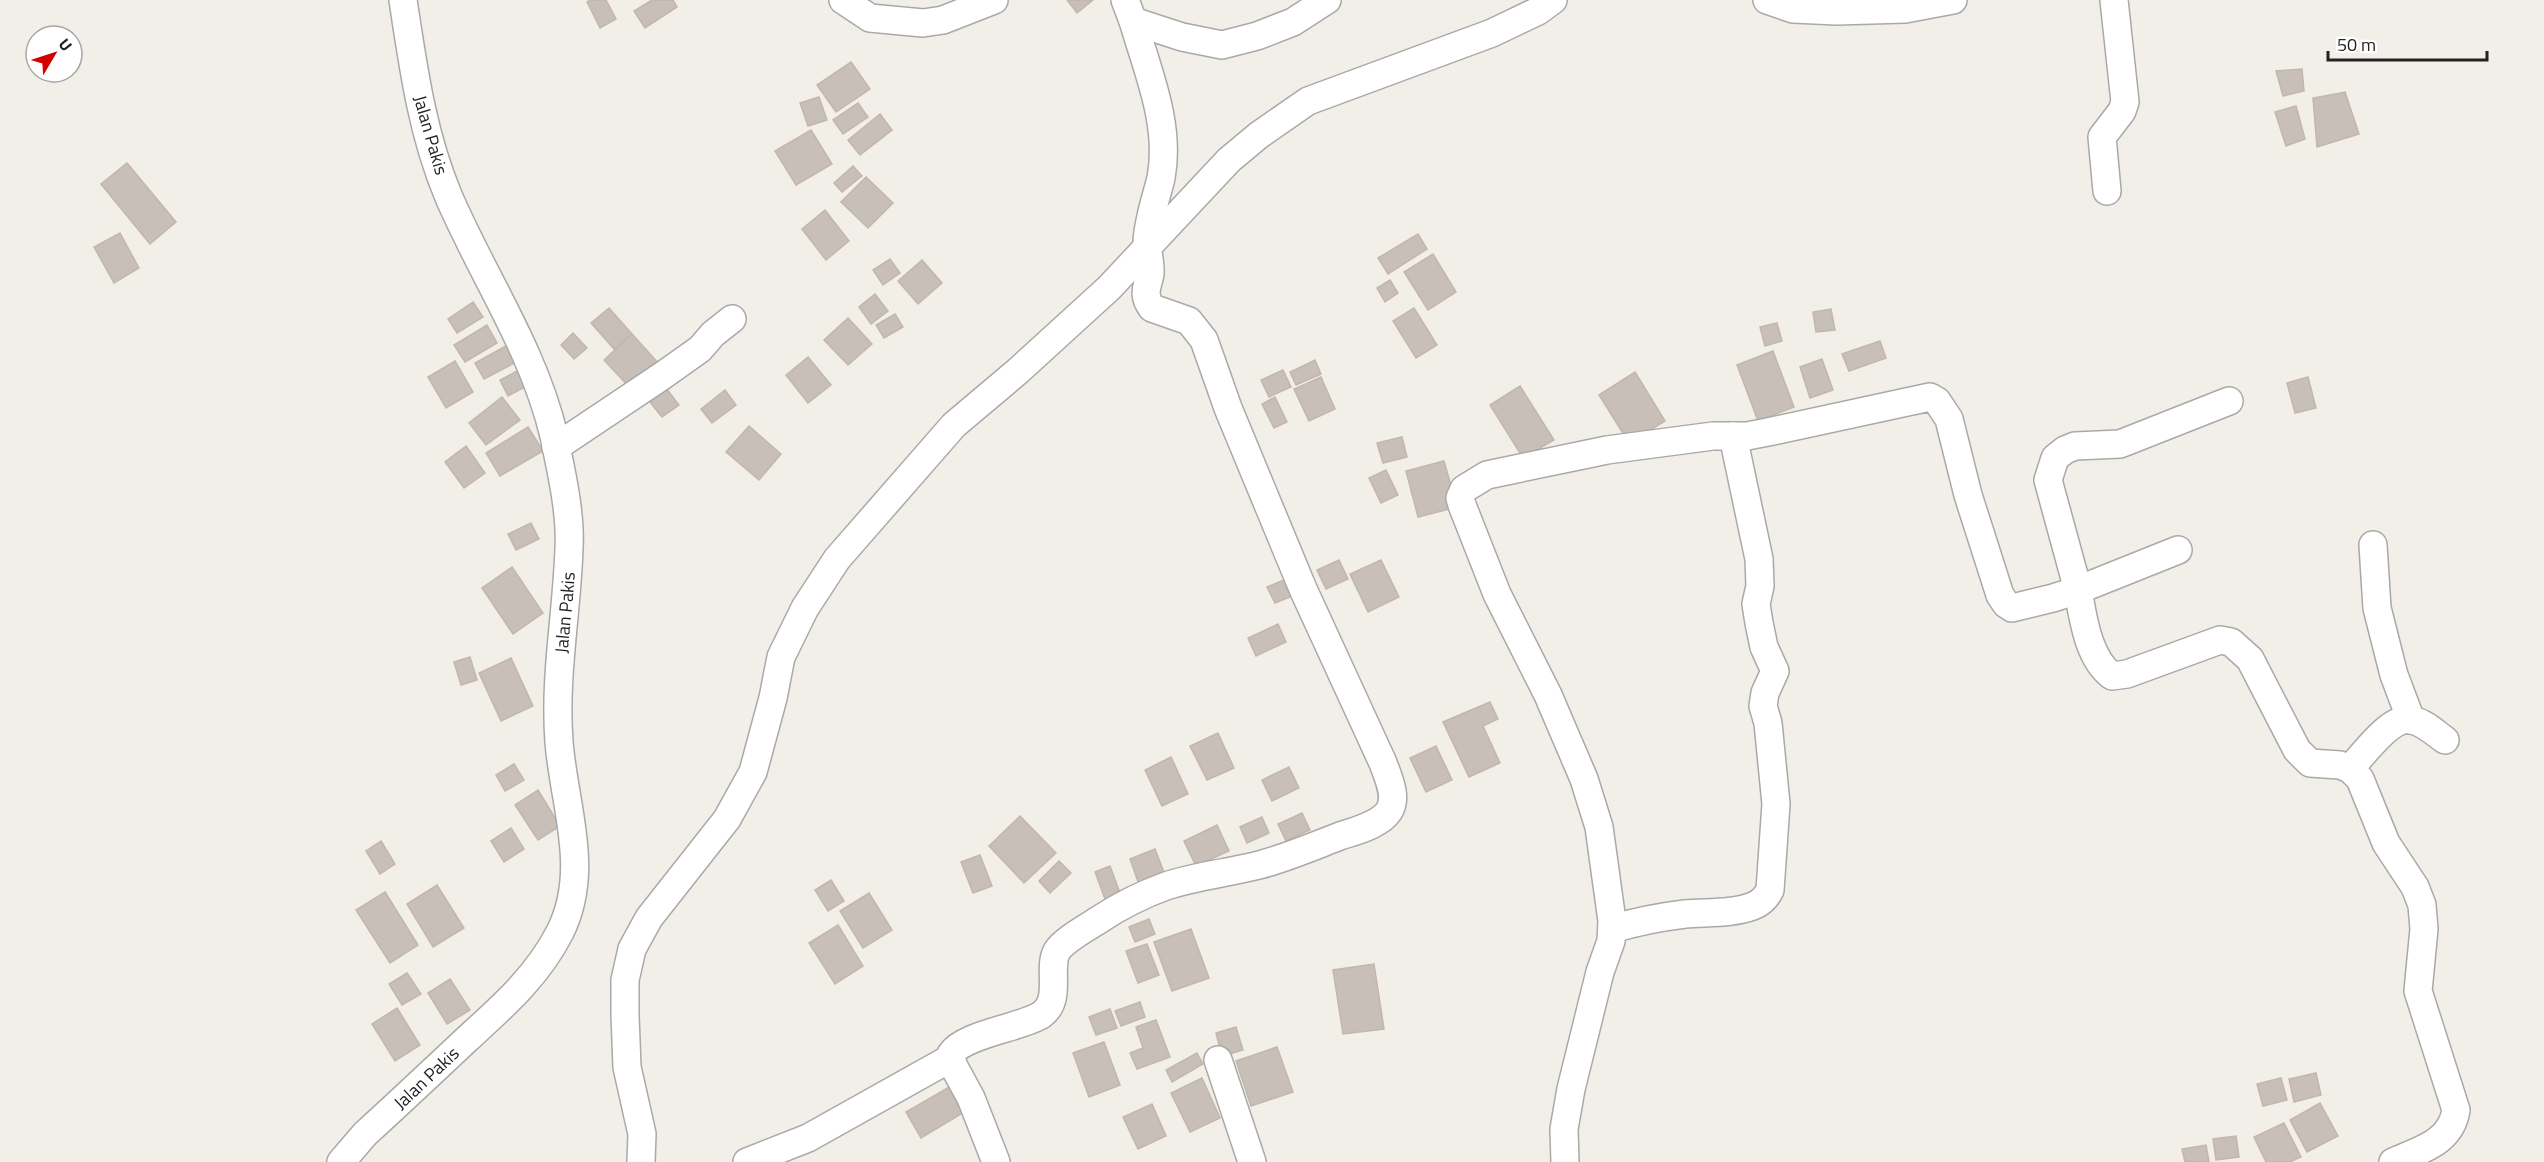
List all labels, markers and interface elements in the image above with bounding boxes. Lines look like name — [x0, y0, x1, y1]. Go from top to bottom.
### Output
north arrow — [24, 24, 84, 84]
scale bar — [2328, 24, 2487, 62]
text: 50 m — [2337, 31, 2376, 58]
text: U — [53, 33, 78, 56]
street label: Jalan Pakis — [407, 92, 455, 178]
street label: Jalan Pakis — [547, 571, 581, 654]
street label: Jalan Pakis — [387, 1040, 465, 1115]

